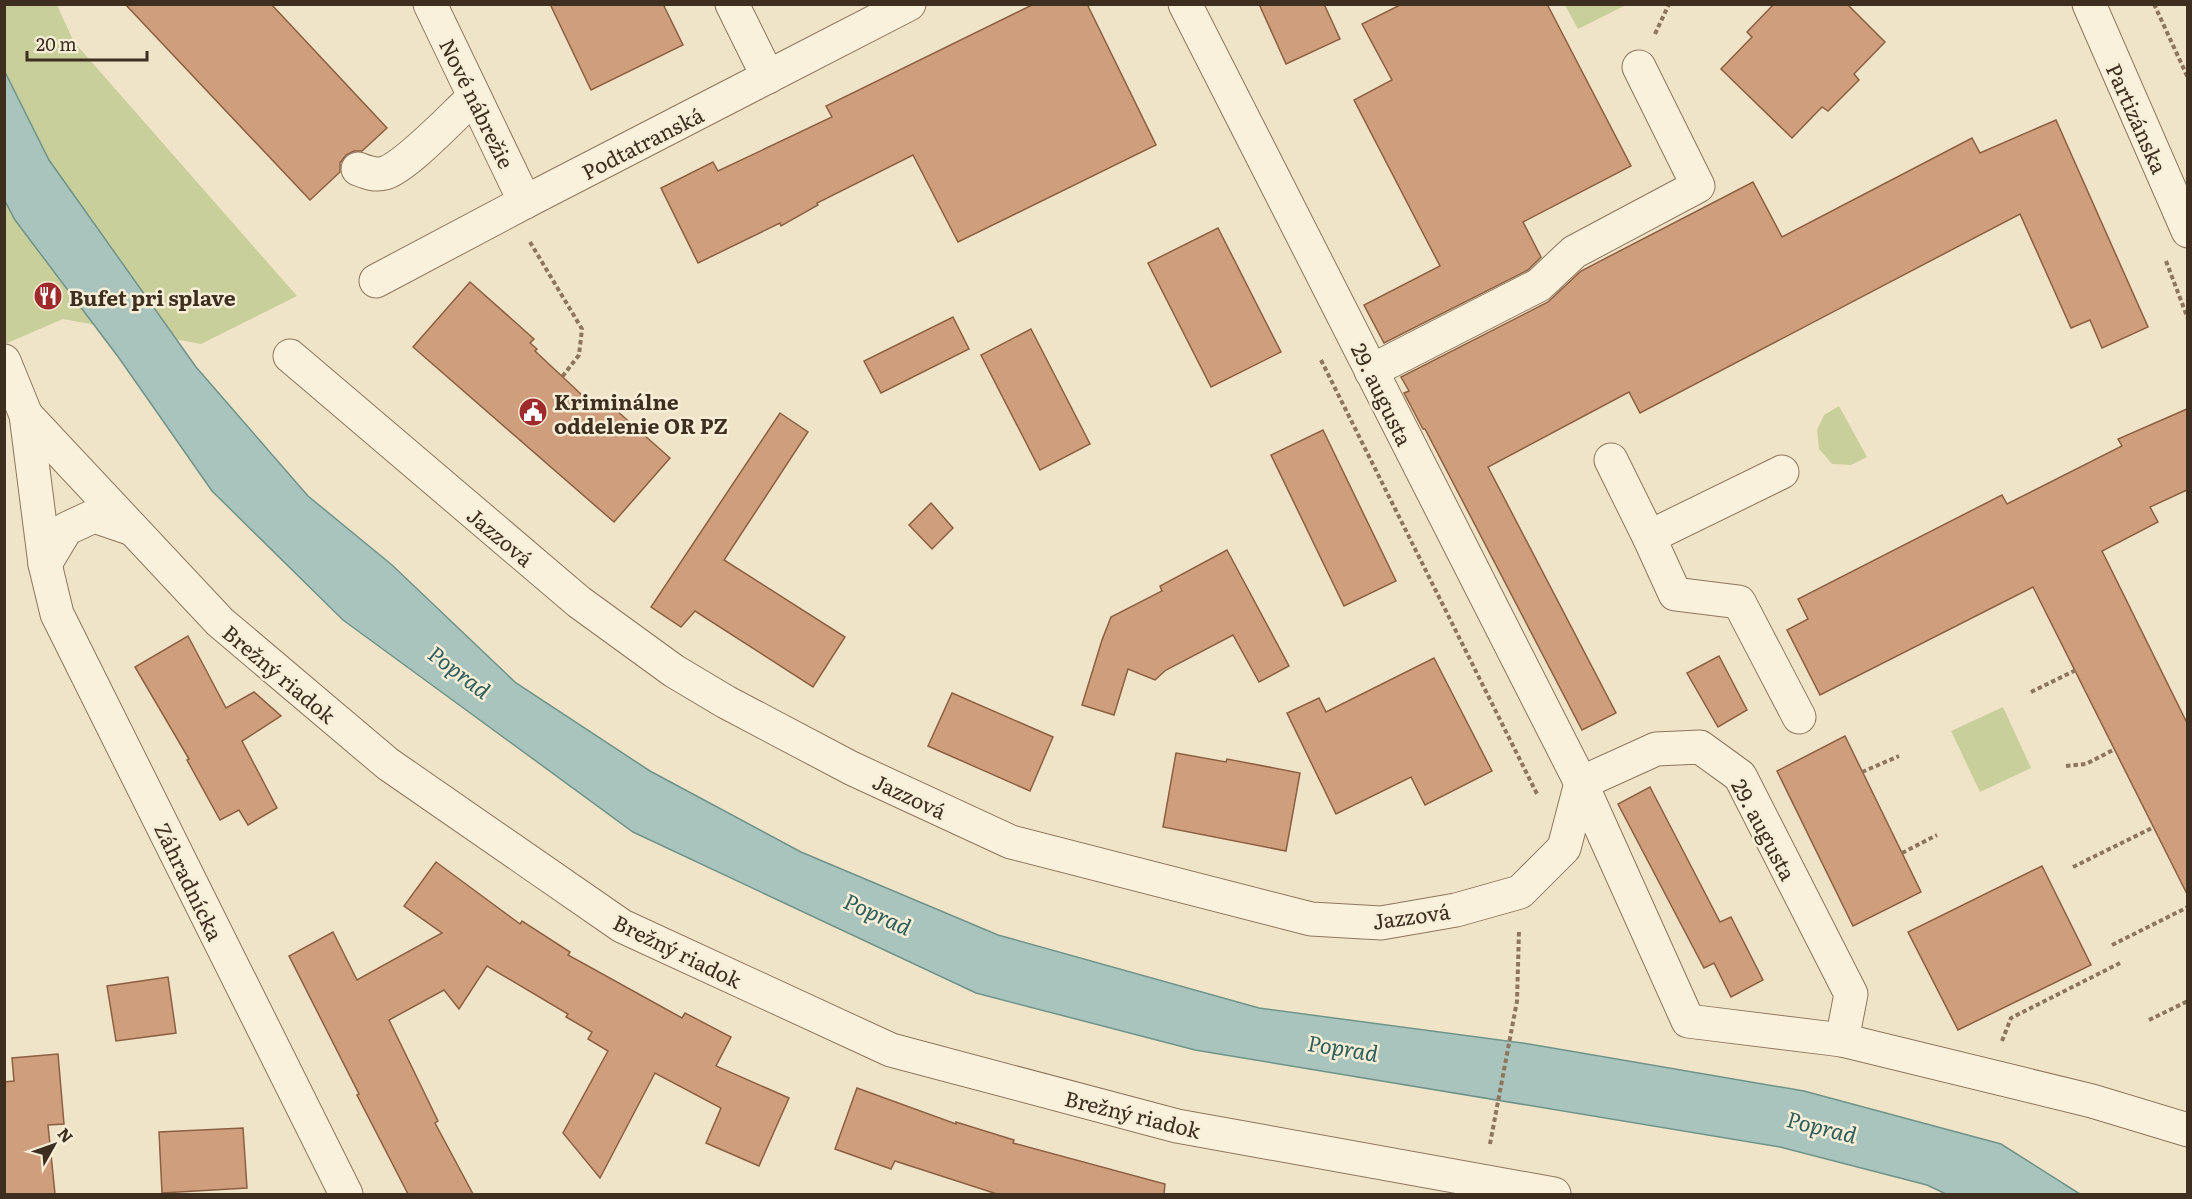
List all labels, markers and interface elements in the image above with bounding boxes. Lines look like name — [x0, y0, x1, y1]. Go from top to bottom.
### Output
scale bar — [27, 24, 147, 62]
text: 20 m — [36, 30, 77, 57]
street label: Nové nábrežie — [433, 33, 523, 173]
street label: Partizánska — [2100, 58, 2176, 179]
street label: Podtatranská — [576, 98, 709, 186]
restaurant icon: Bufet pri splave — [32, 280, 64, 312]
place label: Bufet pri splave — [69, 281, 236, 312]
street label: 29. augusta — [1345, 337, 1422, 451]
place label: Kriminálne oddelenie OR PZ — [554, 385, 728, 440]
public building icon: Kriminálne oddelenie OR PZ — [517, 396, 549, 428]
street label: Jazzová — [461, 499, 541, 573]
street label: Brežný riadok — [217, 616, 343, 730]
water label: Poprad — [422, 636, 499, 706]
street label: Jazzová — [868, 764, 953, 826]
street label: 29. augusta — [1725, 773, 1805, 886]
street label: Záhradnícka — [148, 817, 232, 946]
water label: Poprad — [839, 883, 918, 943]
street label: Jazzová — [1370, 894, 1452, 936]
street label: Brežný riadok — [609, 906, 748, 995]
water label: Poprad — [1305, 1025, 1381, 1069]
street label: Brežný riadok — [1062, 1081, 1204, 1145]
water label: Poprad — [1784, 1101, 1861, 1151]
north arrow — [24, 1115, 84, 1175]
text: N — [53, 1122, 80, 1148]

